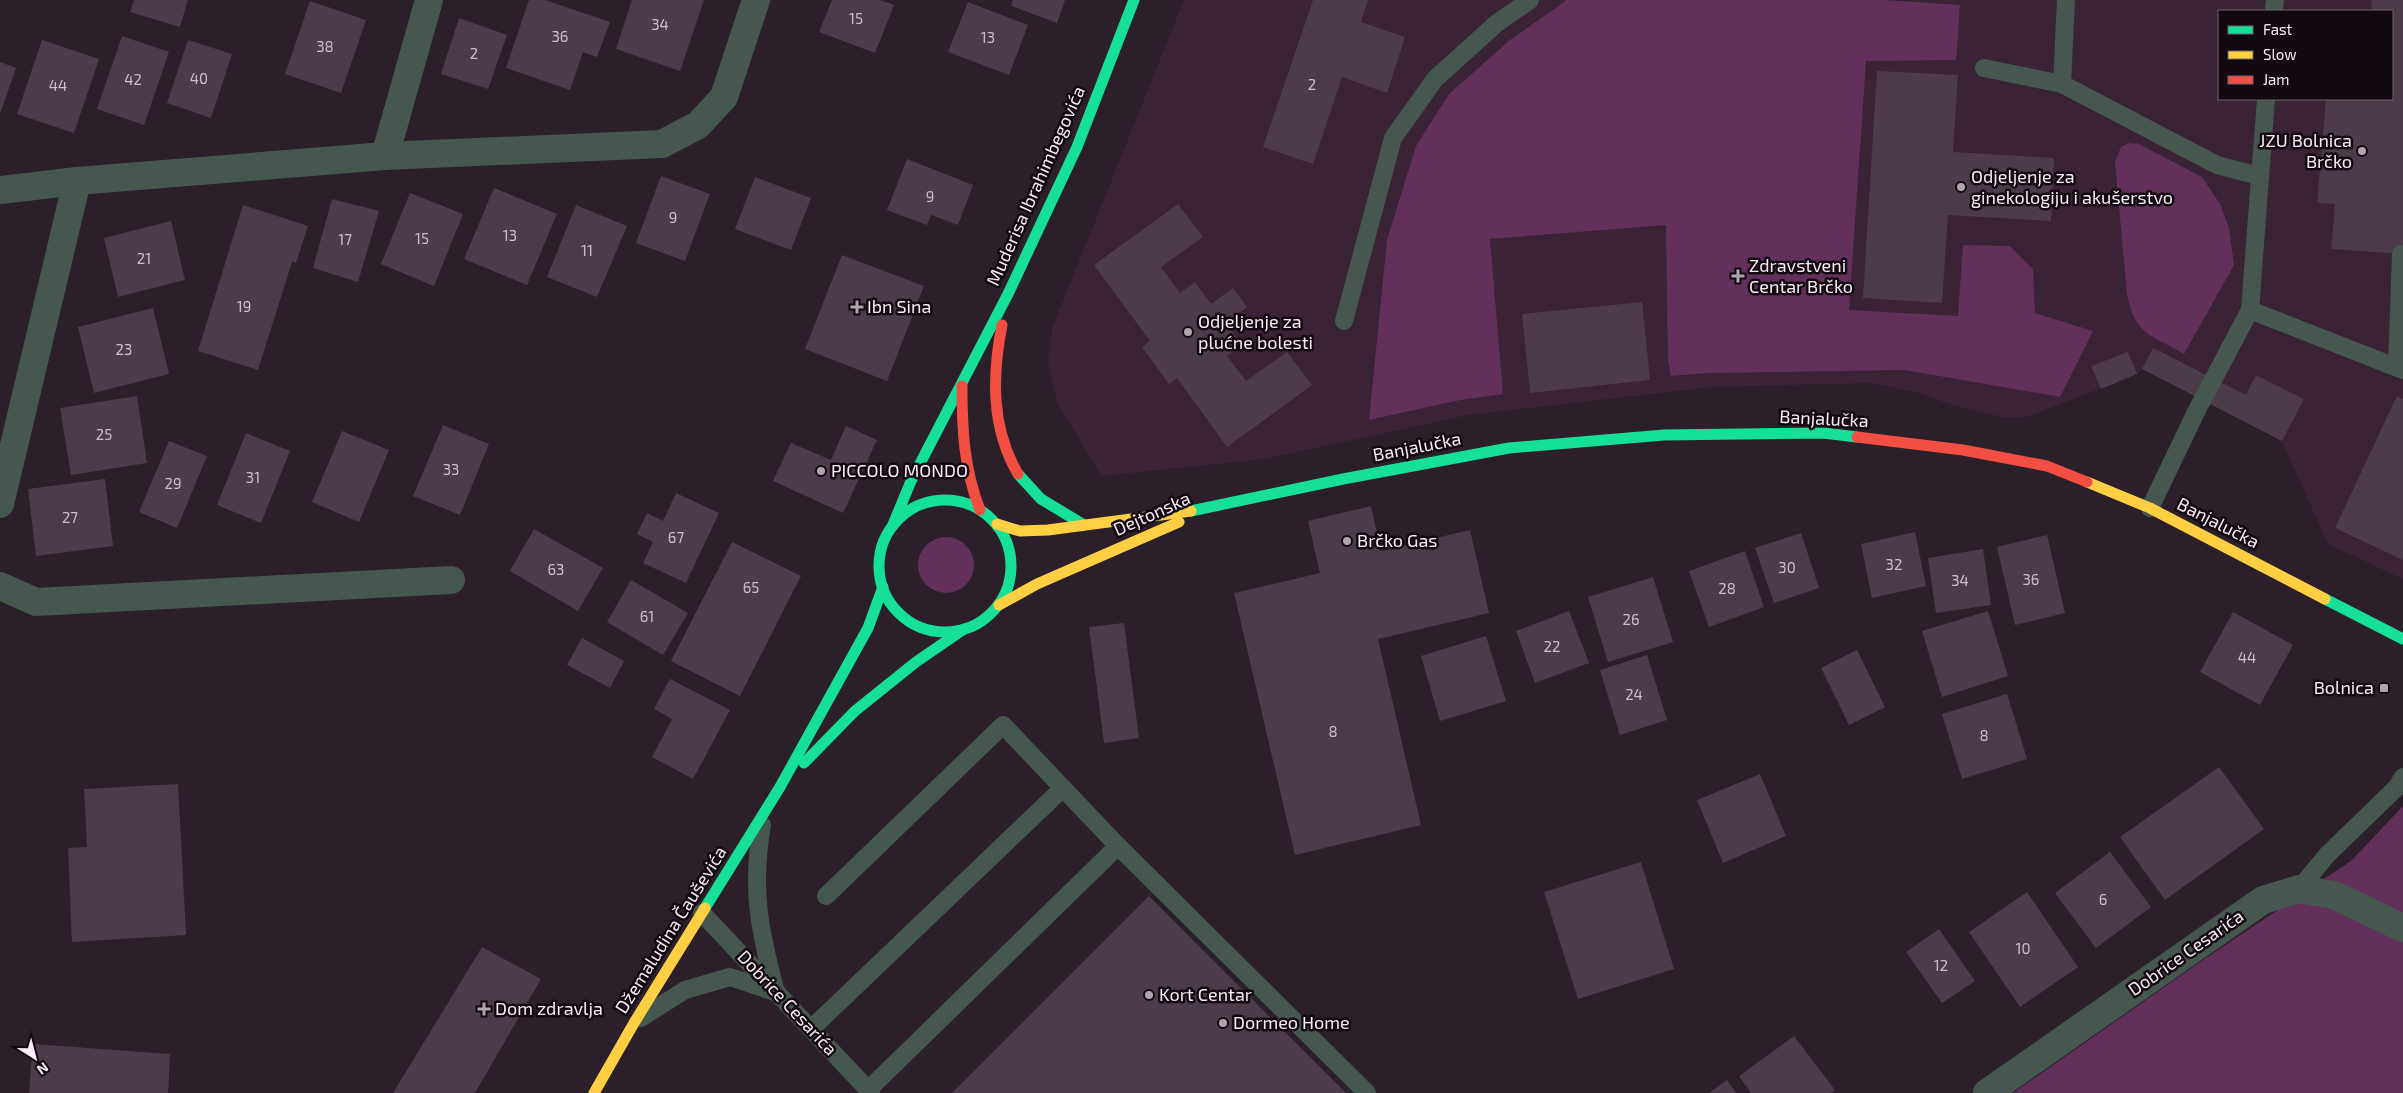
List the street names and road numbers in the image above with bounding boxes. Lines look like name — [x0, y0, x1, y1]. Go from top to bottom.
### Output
street label: Muderisa Ibrahimbegovića — [981, 82, 1089, 289]
street label: Banjalučka — [1779, 405, 1869, 431]
street label: Banjalučka — [1371, 427, 1463, 465]
street label: Dejtonska — [1110, 486, 1193, 540]
street label: Banjalučka — [2174, 492, 2263, 552]
street label: Džemaludina Čauševića — [610, 842, 731, 1017]
street label: Dobrice Cesarića — [2124, 904, 2247, 1000]
street label: Dobrice Cesarića — [733, 945, 842, 1059]

